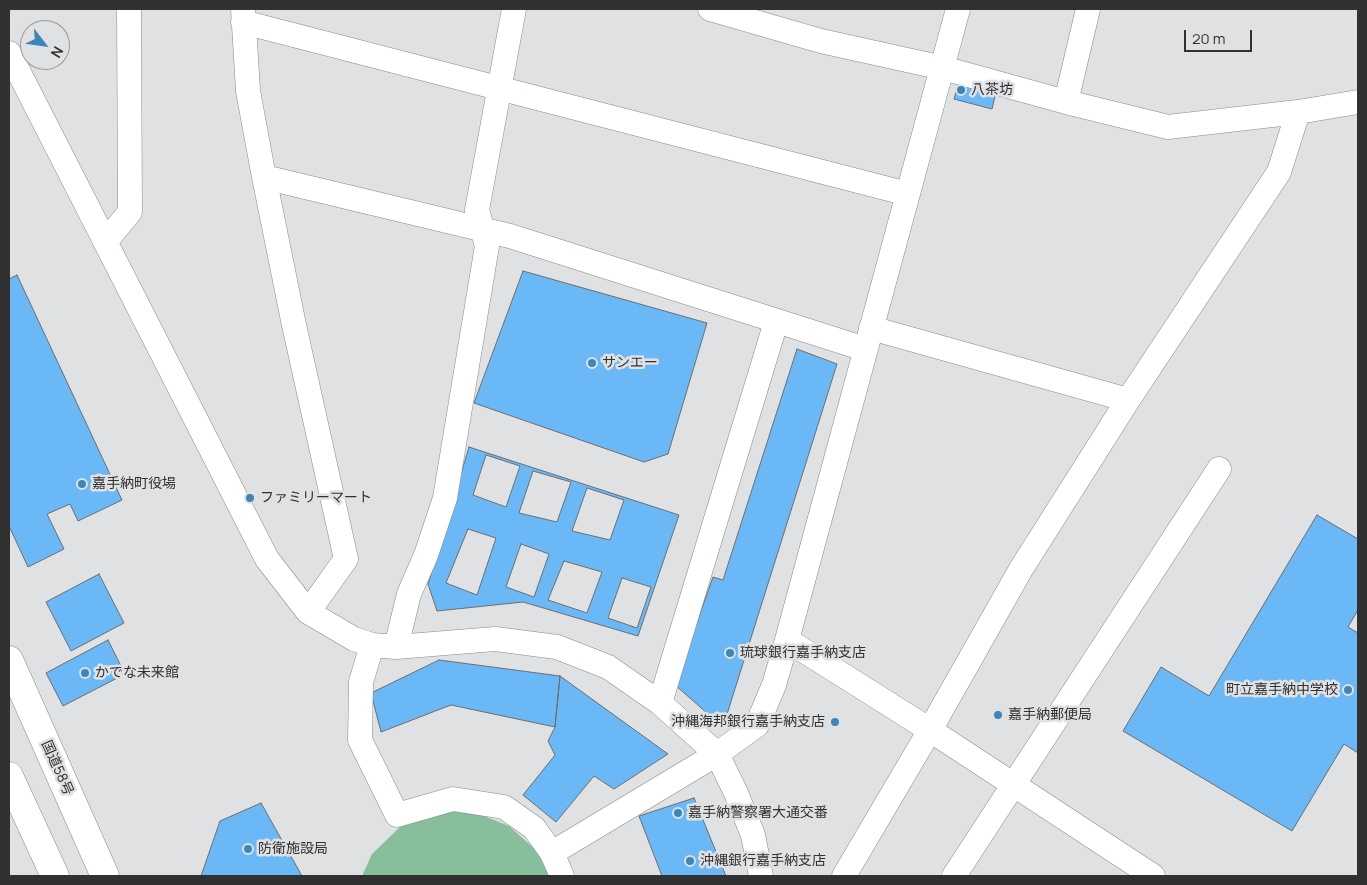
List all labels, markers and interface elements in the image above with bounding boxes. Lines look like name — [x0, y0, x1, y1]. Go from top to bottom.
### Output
north arrow — [20, 20, 70, 70]
scale bar — [1187, 20, 1254, 52]
text: 20 m — [1192, 28, 1225, 49]
text: N — [47, 43, 68, 61]
place label: 八茶坊 — [971, 82, 1013, 98]
marker: 八茶坊 — [955, 84, 967, 96]
place label: サンエー — [602, 355, 658, 371]
marker: サンエー — [586, 357, 598, 369]
place label: 嘉手納町役場 — [92, 476, 176, 492]
marker: 嘉手納町役場 — [76, 478, 88, 490]
place label: ファミリーマート — [260, 490, 372, 506]
marker: ファミリーマート — [244, 492, 256, 504]
place label: 琉球銀行嘉手納支店 — [740, 645, 866, 661]
marker: 琉球銀行嘉手納支店 — [724, 647, 736, 659]
place label: かでな未来館 — [95, 665, 179, 681]
marker: かでな未来館 — [79, 667, 91, 679]
place label: 町立嘉手納中学校 — [1226, 682, 1338, 698]
marker: 町立嘉手納中学校 — [1342, 684, 1354, 696]
place label: 嘉手納郵便局 — [1008, 707, 1092, 723]
marker: 嘉手納郵便局 — [992, 709, 1004, 721]
place label: 沖縄海邦銀行嘉手納支店 — [671, 714, 825, 730]
marker: 沖縄海邦銀行嘉手納支店 — [829, 716, 841, 728]
street label: 国道58号 — [37, 738, 77, 798]
place label: 嘉手納警察署大通交番 — [688, 805, 828, 821]
marker: 嘉手納警察署大通交番 — [672, 807, 684, 819]
place label: 防衛施設局 — [258, 841, 328, 857]
marker: 防衛施設局 — [242, 843, 254, 855]
place label: 沖縄銀行嘉手納支店 — [700, 853, 826, 869]
marker: 沖縄銀行嘉手納支店 — [684, 855, 696, 867]

